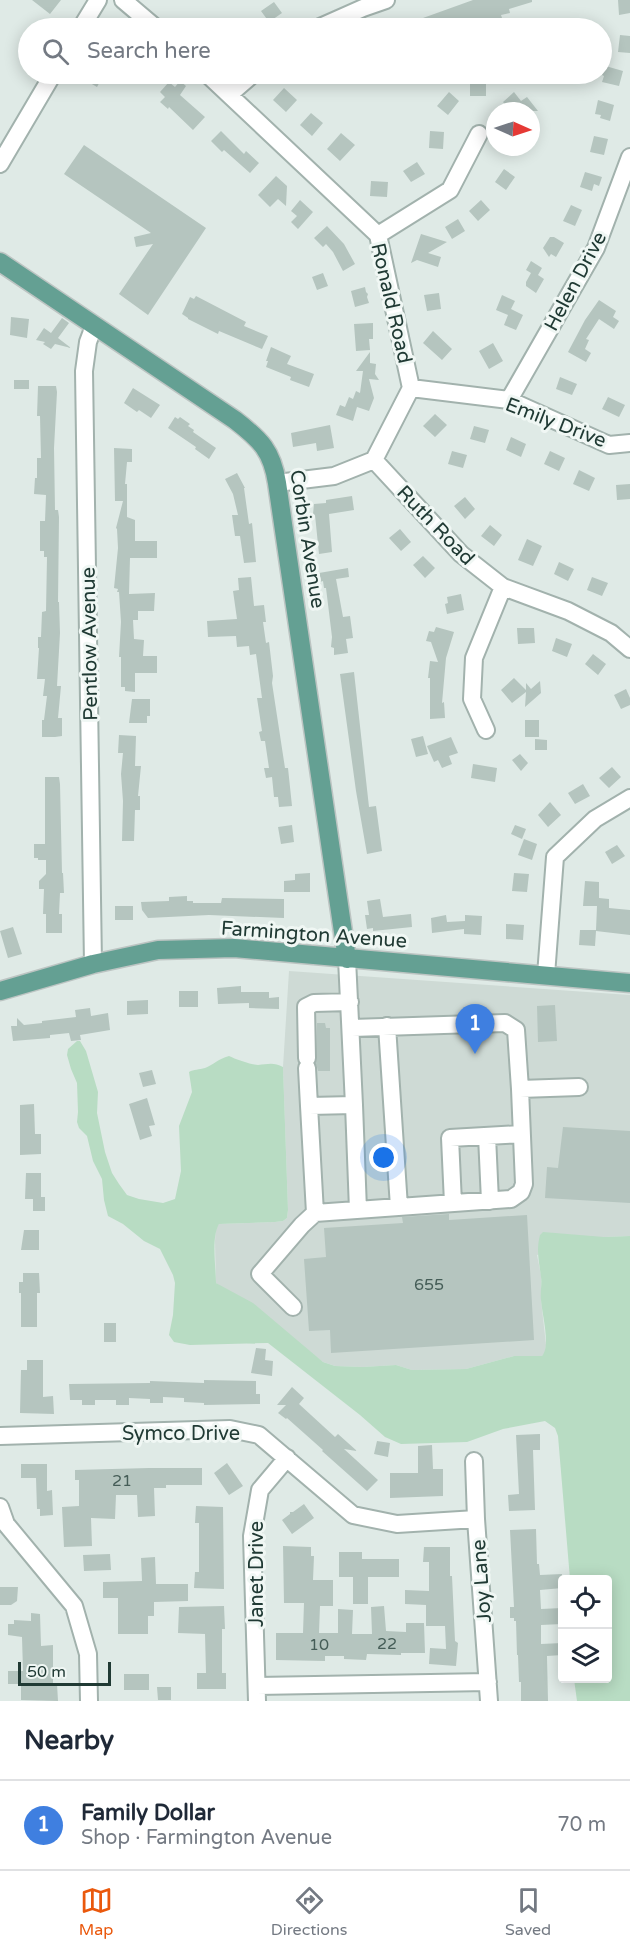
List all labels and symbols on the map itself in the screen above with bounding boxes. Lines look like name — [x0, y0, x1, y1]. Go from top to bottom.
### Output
north arrow — [486, 102, 540, 156]
street label: Helen Drive — [540, 228, 612, 335]
street label: Ronald Road — [366, 241, 417, 366]
street label: Emily Drive — [502, 393, 609, 453]
street label: Corbin Avenue — [284, 468, 330, 610]
street label: Ruth Road — [391, 481, 479, 571]
street label: Pentlow Avenue — [77, 567, 103, 721]
street label: Farmington Avenue — [220, 917, 408, 953]
pin: 1 — [456, 1004, 494, 1054]
your location — [369, 1143, 398, 1172]
house number: 655 — [414, 1275, 444, 1295]
street label: Symco Drive — [122, 1422, 240, 1446]
house number: 21 — [112, 1471, 132, 1491]
street label: Janet Drive — [245, 1521, 269, 1627]
street label: Joy Lane — [467, 1538, 497, 1623]
house number: 22 — [377, 1634, 397, 1654]
house number: 10 — [309, 1635, 329, 1655]
scale bar — [18, 1659, 111, 1686]

